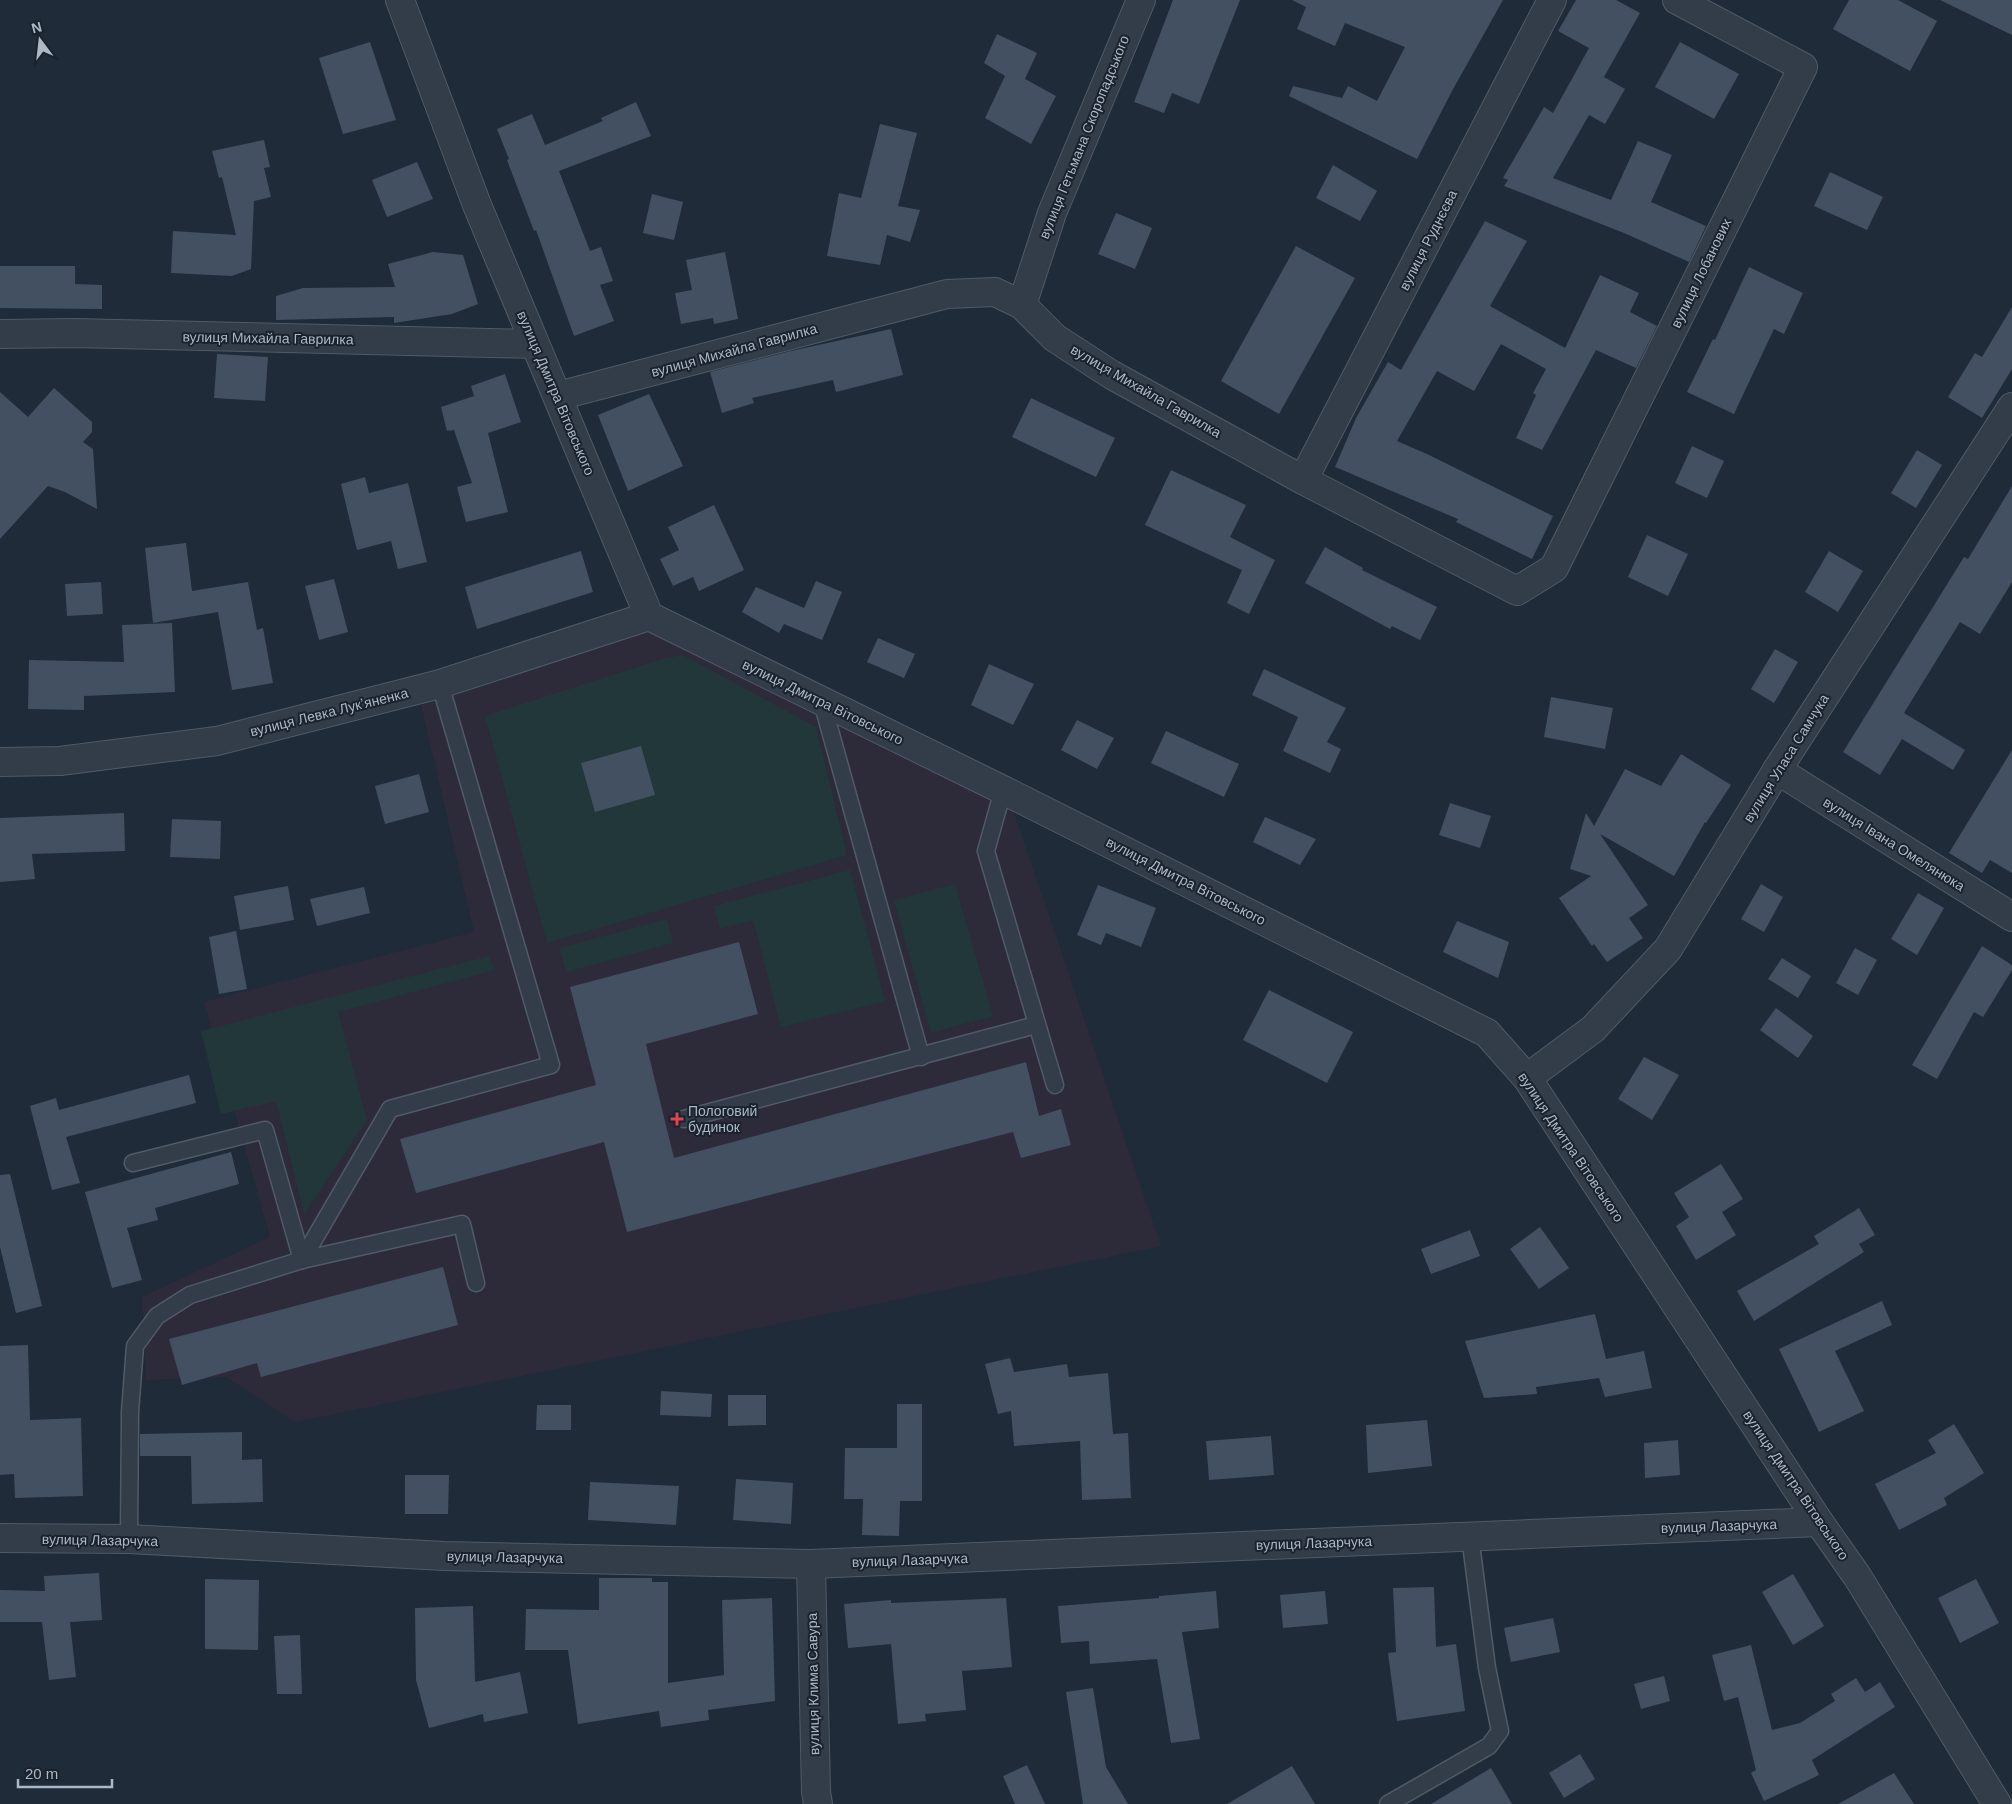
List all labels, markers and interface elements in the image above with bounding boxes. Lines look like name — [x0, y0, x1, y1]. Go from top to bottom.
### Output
north arrow — [15, 15, 65, 65]
text: N — [30, 18, 44, 36]
street label: вулиця Гетьмана Скоропадського — [1036, 33, 1132, 241]
street label: вулиця Руднєєва — [1396, 187, 1460, 293]
street label: вулиця Лобанових — [1668, 216, 1734, 330]
street label: вулиця Дмитра Вітовського — [514, 308, 598, 478]
street label: вулиця Михайла Гаврилка — [649, 320, 819, 380]
street label: вулиця Михайла Гаврилка — [182, 329, 354, 347]
street label: вулиця Михайла Гаврилка — [1068, 341, 1224, 441]
street label: вулиця Дмитра Вітовського — [740, 656, 906, 748]
street label: вулиця Левка Лукʼяненка — [248, 685, 410, 739]
street label: вулиця Уласа Самчука — [1740, 691, 1832, 825]
street label: вулиця Івана Омелянюка — [1820, 794, 1968, 894]
street label: вулиця Дмитра Вітовського — [1104, 834, 1269, 928]
street label: вулиця Дмитра Вітовського — [1515, 1069, 1627, 1225]
place label: Пологовий будинок — [688, 1103, 757, 1135]
marker: Пологовий будинок — [670, 1112, 684, 1126]
street label: вулиця Дмитра Вітовського — [1740, 1407, 1852, 1563]
street label: вулиця Лазарчука — [1661, 1516, 1778, 1536]
street label: вулиця Лазарчука — [42, 1531, 158, 1549]
street label: вулиця Лазарчука — [1256, 1533, 1373, 1553]
street label: вулиця Лазарчука — [447, 1548, 563, 1566]
street label: вулиця Лазарчука — [852, 1550, 969, 1570]
street label: вулиця Клима Савура — [804, 1612, 822, 1755]
scale bar — [18, 1756, 111, 1788]
text: 20 m — [25, 1765, 58, 1782]

